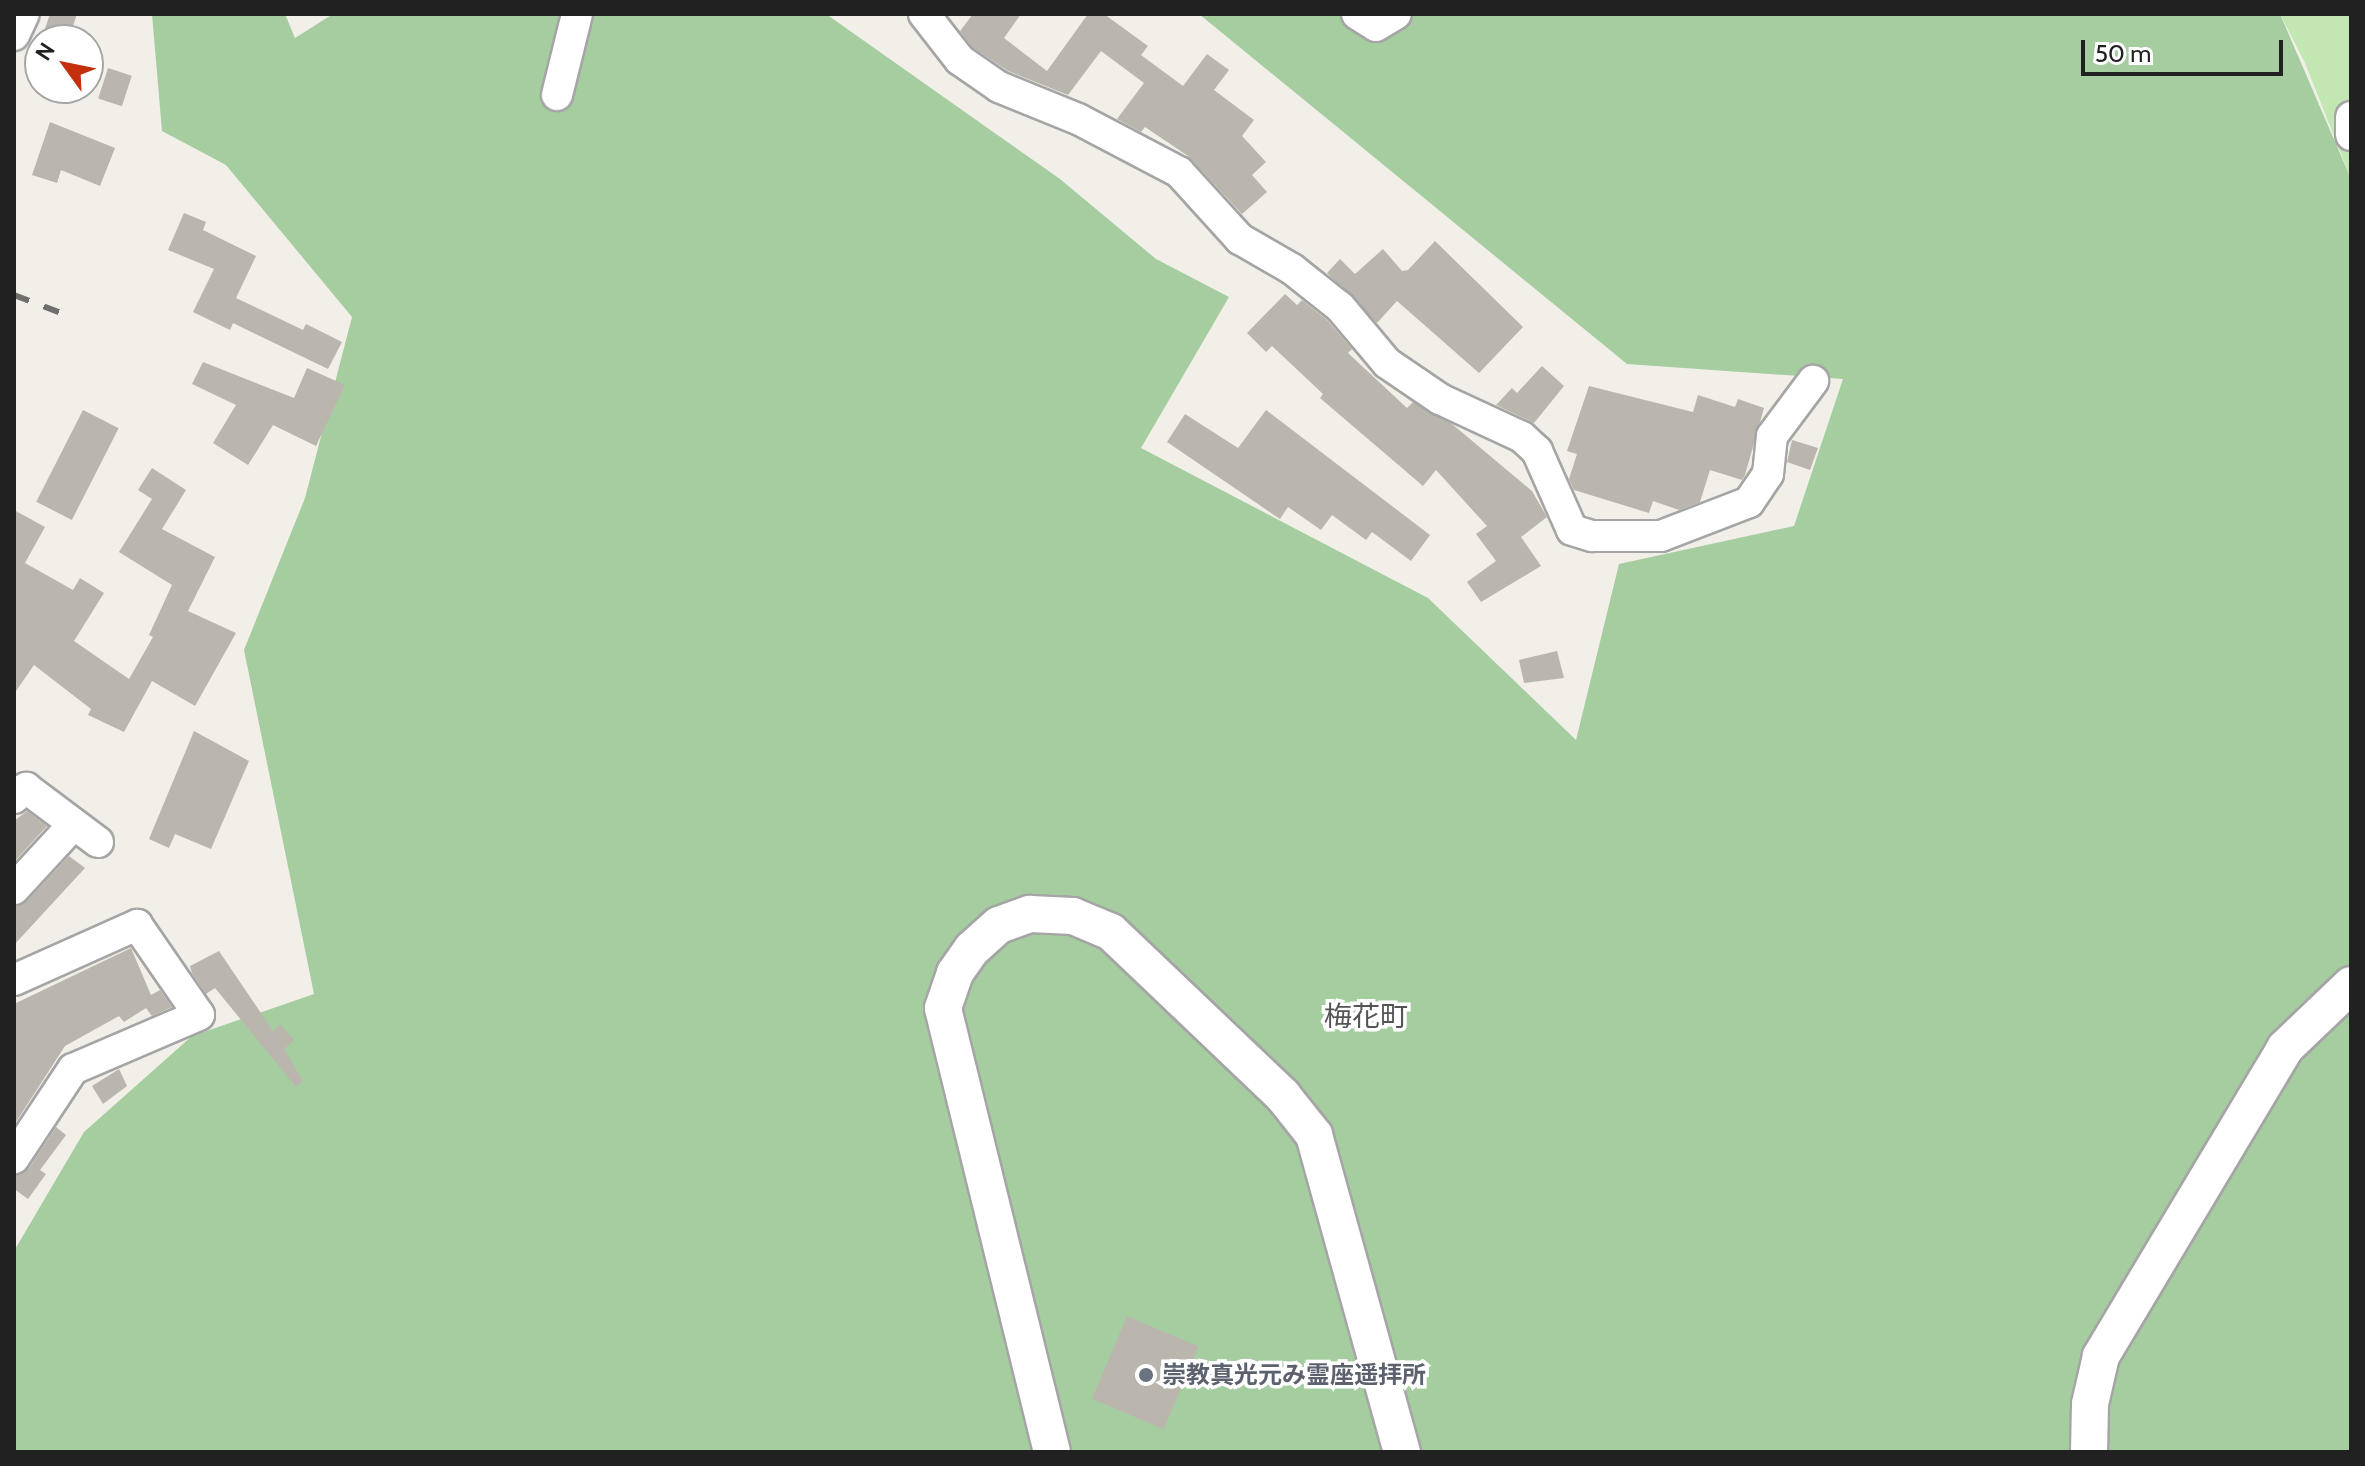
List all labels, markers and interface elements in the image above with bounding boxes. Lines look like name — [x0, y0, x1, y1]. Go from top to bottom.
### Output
north arrow — [24, 24, 104, 104]
scale bar — [2085, 24, 2287, 74]
text: N — [30, 38, 61, 66]
text: 50 m — [2095, 39, 2151, 68]
district label: 梅花町 — [1324, 999, 1408, 1033]
place label: 崇教真光元み霊座遥拝所 — [1162, 1361, 1426, 1389]
marker: 崇教真光元み霊座遥拝所 — [1137, 1366, 1155, 1384]

